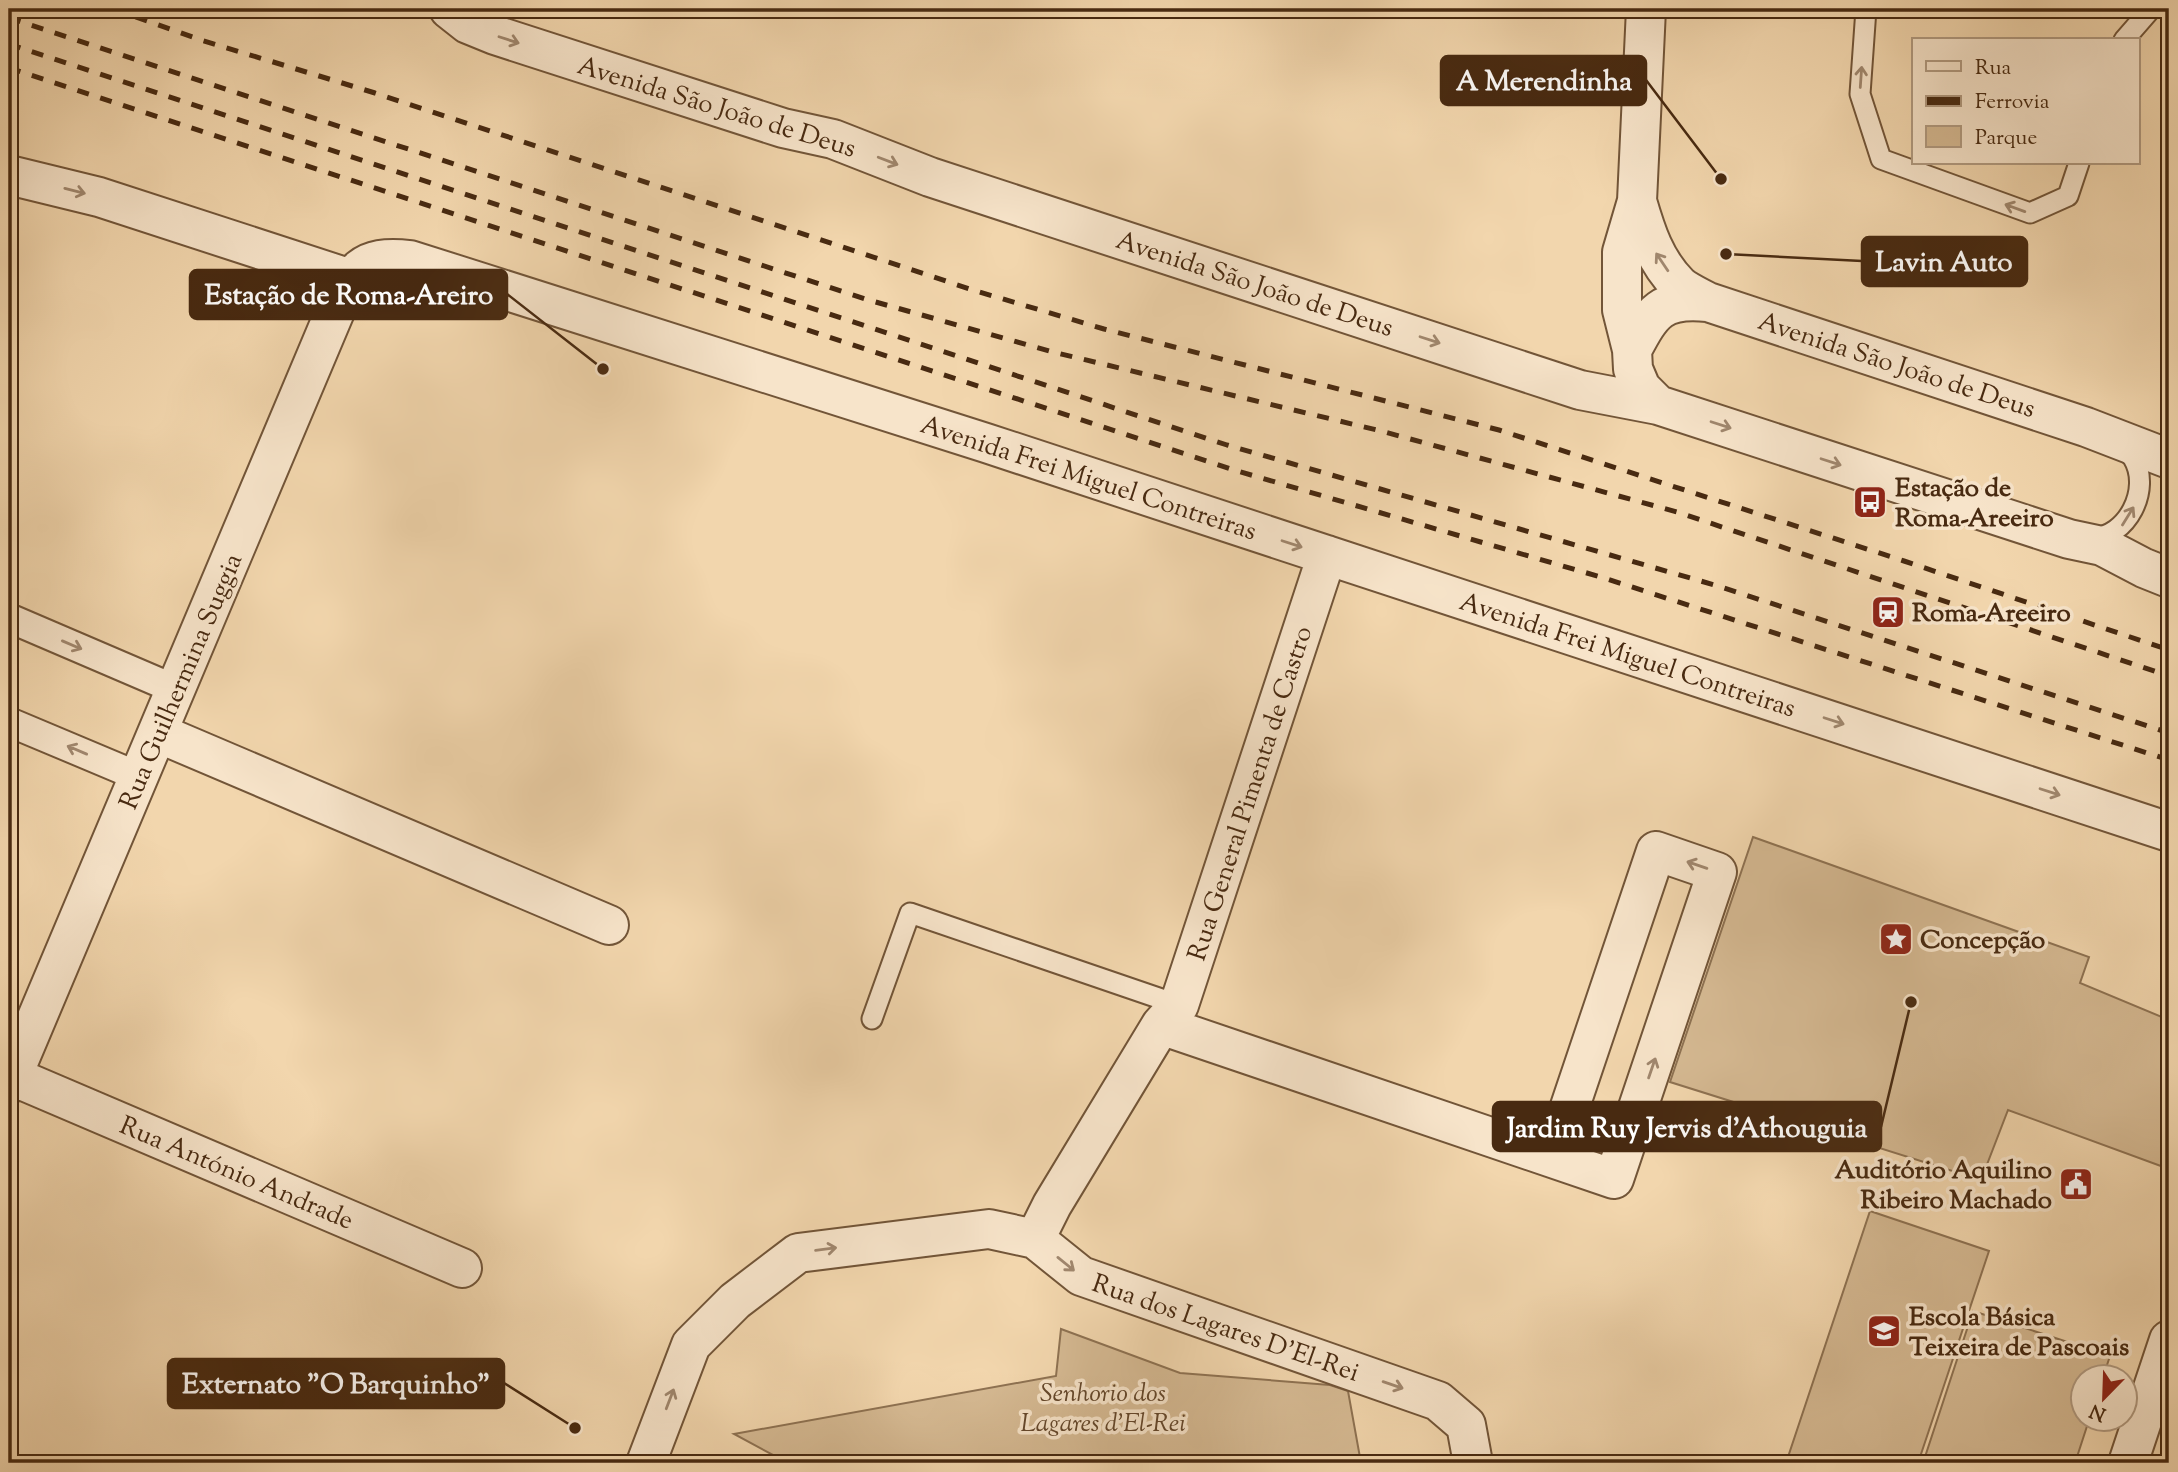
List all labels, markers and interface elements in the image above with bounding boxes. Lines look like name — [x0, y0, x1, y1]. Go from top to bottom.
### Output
one-way arrow — [497, 34, 519, 47]
legend — [1912, 38, 2140, 164]
street label: Avenida São João de Deus — [572, 48, 860, 168]
text: Rua — [1975, 54, 2012, 84]
callout: A Merendinha — [1441, 56, 1646, 105]
text: A Merendinha — [1456, 63, 1632, 103]
one-way arrow — [1855, 67, 1868, 89]
text: Ferrovia — [1975, 88, 2050, 118]
text: Parque — [1975, 124, 2037, 154]
one-way arrow — [877, 155, 899, 168]
one-way arrow — [63, 185, 86, 198]
one-way arrow — [2004, 201, 2026, 214]
street label: Avenida São João de Deus — [1111, 223, 1398, 348]
callout: Lavin Auto — [1862, 237, 2027, 286]
text: Lavin Auto — [1875, 244, 2013, 284]
one-way arrow — [1655, 253, 1669, 273]
callout: Estação de Roma-Areiro — [190, 270, 507, 319]
text: Estação de Roma-Areiro — [205, 277, 493, 317]
street label: Avenida São João de Deus — [1753, 304, 2040, 429]
one-way arrow — [1419, 334, 1441, 347]
street label: Avenida Frei Miguel Contreiras — [915, 407, 1261, 551]
one-way arrow — [1709, 420, 1731, 433]
one-way arrow — [1819, 456, 1841, 469]
place label: Estação de Roma-Areeiro — [1895, 471, 2054, 538]
bus stop icon: Estação de Roma-Areeiro — [1851, 483, 1889, 521]
one-way arrow — [2121, 506, 2135, 526]
one-way arrow — [1280, 538, 1302, 551]
street label: Rua Guilhermina Suggia — [112, 548, 253, 816]
street label: Avenida Frei Miguel Contreiras — [1454, 584, 1800, 728]
station icon: Roma-Areeiro — [1869, 593, 1907, 631]
place label: Roma-Areeiro — [1912, 596, 2071, 633]
street label: Rua General Pimenta de Castro — [1180, 622, 1323, 966]
one-way arrow — [60, 639, 82, 652]
one-way arrow — [1822, 716, 1844, 728]
one-way arrow — [67, 743, 88, 756]
one-way arrow — [2039, 786, 2061, 799]
one-way arrow — [1686, 858, 1708, 870]
place icon: Concepção — [1877, 920, 1915, 958]
place label: Concepção — [1920, 923, 2045, 960]
one-way arrow — [1646, 1057, 1659, 1079]
callout: Jardim Ruy Jervis d'Athouguia — [1493, 1102, 1881, 1151]
street label: Rua António Andrade — [113, 1108, 359, 1240]
text: Jardim Ruy Jervis d'Athouguia — [1505, 1110, 1867, 1150]
place label: Auditório Aquilino Ribeiro Machado — [1835, 1153, 2052, 1220]
public building icon: Auditório Aquilino Ribeiro Machado — [2057, 1165, 2095, 1203]
one-way arrow — [814, 1243, 836, 1256]
one-way arrow — [1057, 1256, 1075, 1272]
street label: Rua dos Lagares D'El-Rei — [1087, 1266, 1364, 1393]
place label: Escola Básica Teixeira de Pascoais — [1909, 1300, 2129, 1367]
school or university icon: Escola Básica Teixeira de Pascoais — [1865, 1312, 1903, 1350]
callout: Externato "O Barquinho" — [168, 1359, 504, 1408]
north arrow — [2070, 1364, 2140, 1434]
text: Externato "O Barquinho" — [182, 1366, 490, 1406]
park label: Senhorio dos Lagares d'El-Rei — [1020, 1376, 1186, 1443]
one-way arrow — [1382, 1380, 1404, 1392]
one-way arrow — [665, 1389, 678, 1411]
text: N — [2086, 1396, 2111, 1427]

